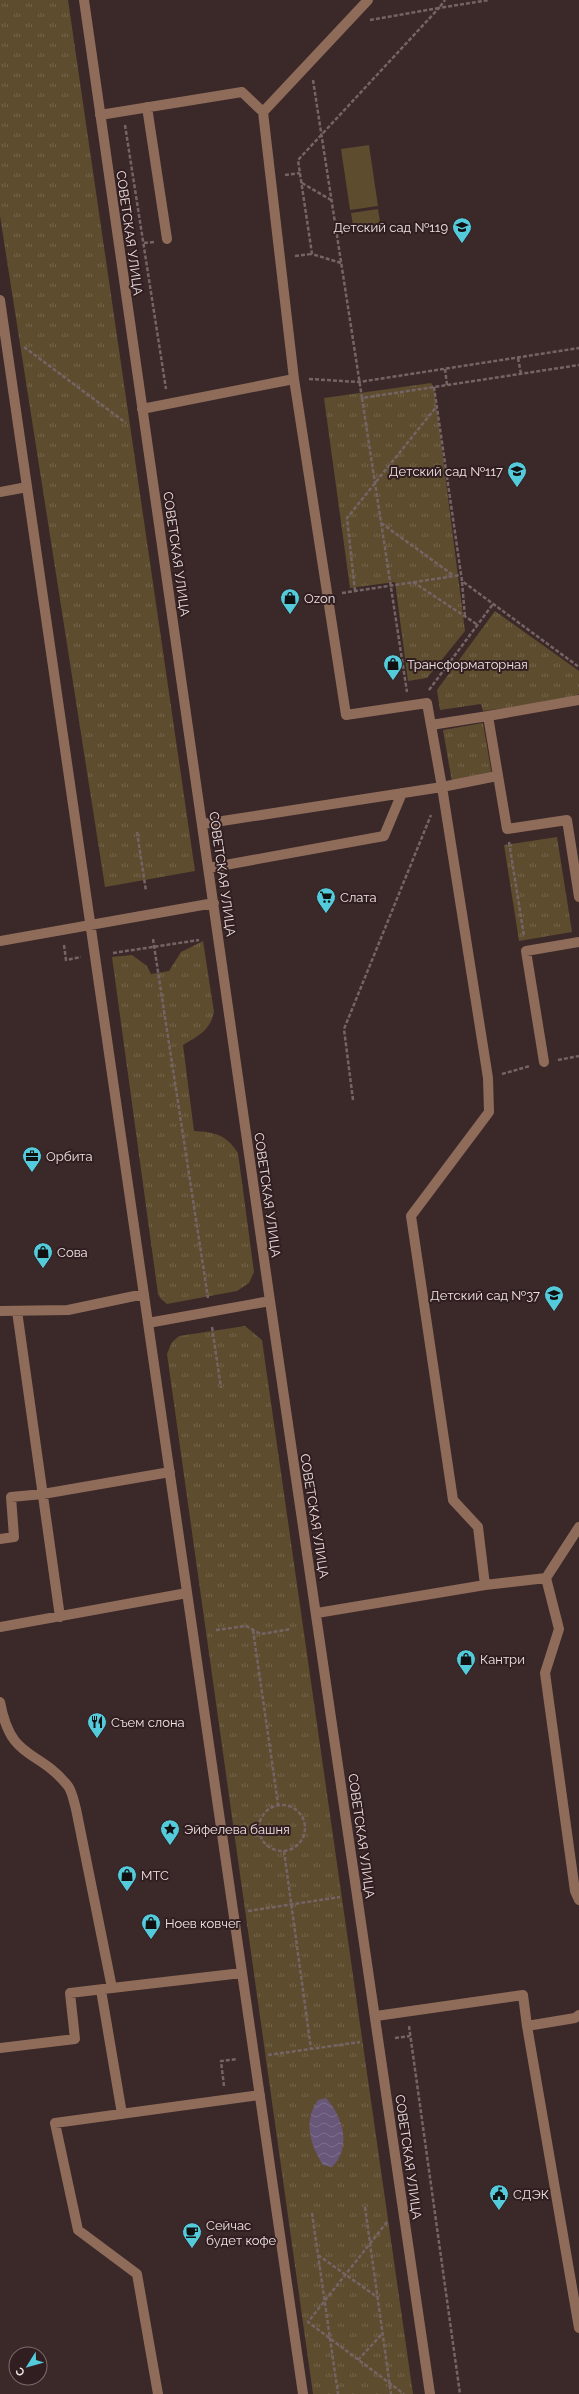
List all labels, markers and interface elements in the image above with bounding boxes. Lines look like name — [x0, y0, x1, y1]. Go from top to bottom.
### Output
street label: СОВЕТСКАЯ УЛИЦА — [113, 170, 146, 297]
school or university icon: Детский сад №119 — [451, 216, 473, 244]
place label: Детский сад №119 — [333, 220, 448, 235]
school or university icon: Детский сад №117 — [506, 460, 528, 488]
place label: Детский сад №117 — [389, 464, 503, 479]
street label: СОВЕТСКАЯ УЛИЦА — [160, 491, 193, 618]
shop icon: Ozon — [279, 587, 301, 615]
place label: Ozon — [304, 591, 335, 606]
shop icon: Трансформаторная — [382, 653, 404, 681]
place label: Трансформаторная — [407, 657, 528, 672]
street label: СОВЕТСКАЯ УЛИЦА — [206, 811, 239, 938]
supermarket icon: Слата — [315, 886, 337, 914]
place label: Слата — [340, 890, 377, 905]
street label: СОВЕТСКАЯ УЛИЦА — [251, 1132, 284, 1259]
office icon: Орбита — [21, 1145, 43, 1173]
place label: Орбита — [46, 1149, 93, 1164]
shop icon: Сова — [32, 1241, 54, 1269]
place label: Сова — [57, 1245, 88, 1260]
school or university icon: Детский сад №37 — [543, 1284, 565, 1312]
place label: Детский сад №37 — [430, 1288, 540, 1303]
street label: СОВЕТСКАЯ УЛИЦА — [297, 1453, 332, 1580]
shop icon: Кантри — [455, 1648, 477, 1676]
place label: Кантри — [480, 1652, 525, 1667]
restaurant icon: Съем слона — [86, 1711, 108, 1739]
place label: Съем слона — [111, 1715, 185, 1730]
street label: СОВЕТСКАЯ УЛИЦА — [345, 1773, 378, 1900]
place icon: Эйфелева башня — [159, 1818, 181, 1846]
place label: Эйфелева башня — [184, 1822, 290, 1837]
shop icon: МТС — [116, 1864, 138, 1892]
place label: МТС — [141, 1868, 169, 1883]
shop icon: Ноев ковчег — [140, 1912, 162, 1940]
place label: Ноев ковчег — [165, 1916, 241, 1931]
street label: СОВЕТСКАЯ УЛИЦА — [392, 2094, 425, 2221]
public building icon: СДЭК — [488, 2183, 510, 2211]
place label: СДЭК — [513, 2187, 549, 2202]
place label: Сейчас будет кофе — [206, 2218, 277, 2248]
cafe icon: Сейчас будет кофе — [181, 2221, 203, 2249]
north arrow — [8, 2346, 48, 2386]
text: С — [13, 2364, 28, 2379]

